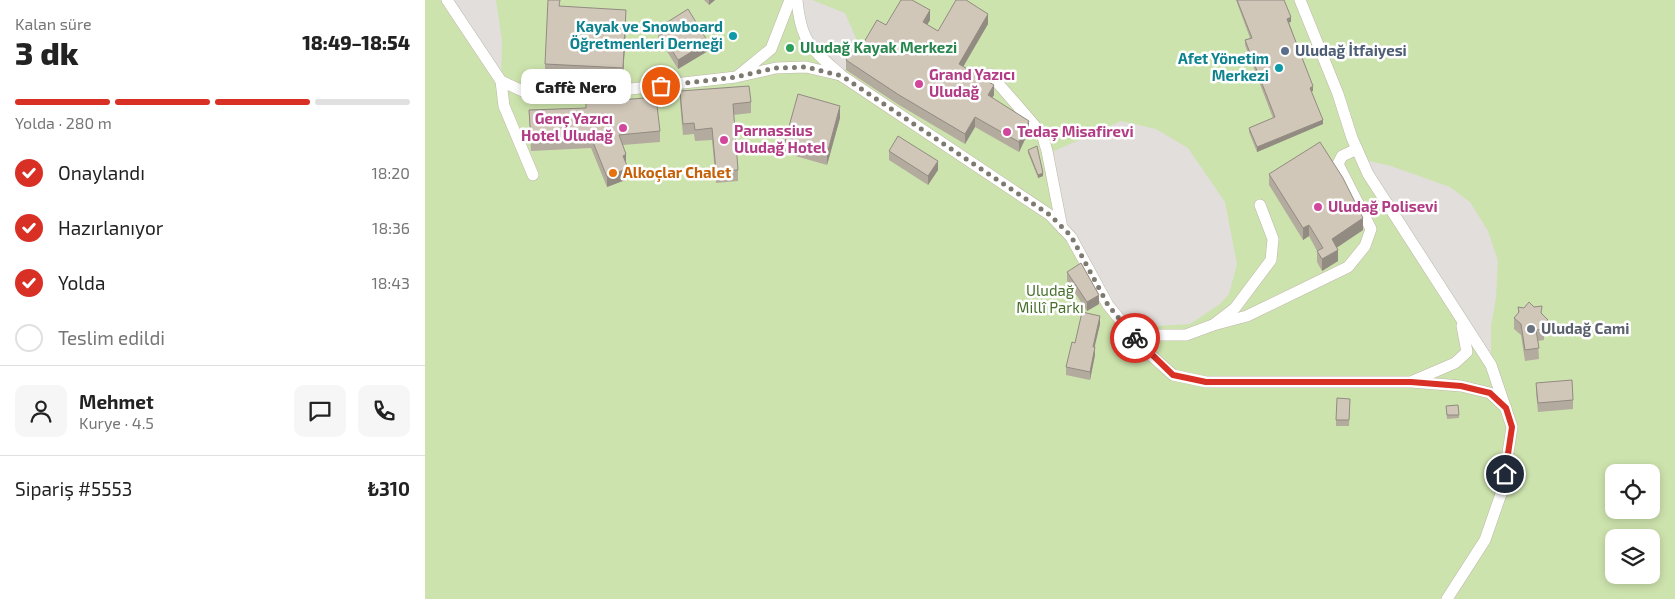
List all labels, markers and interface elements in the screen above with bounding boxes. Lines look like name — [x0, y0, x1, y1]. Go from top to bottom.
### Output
text: Kalan süre — [15, 14, 92, 33]
place label: Kayak ve Snowboard Öğretmenleri Derneği — [570, 17, 723, 52]
marker: Kayak ve Snowboard Öğretmenleri Derneği — [727, 30, 739, 42]
text: 18:49–18:54 — [302, 31, 410, 54]
text: 3 dk — [15, 33, 78, 71]
place label: Uludağ Kayak Merkezi — [800, 38, 957, 57]
place label: Uludağ İtfaiyesi — [1295, 41, 1407, 60]
marker: Uludağ Kayak Merkezi — [784, 42, 796, 54]
marker: Uludağ İtfaiyesi — [1279, 45, 1291, 57]
place label: Afet Yönetim Merkezi — [1178, 49, 1269, 84]
marker: Afet Yönetim Merkezi — [1273, 62, 1285, 74]
pin — [640, 65, 682, 107]
place label: Grand Yazıcı Uludağ — [929, 65, 1015, 100]
callout: Caffè Nero — [521, 68, 631, 104]
icon: bag — [647, 72, 675, 100]
text: Caffè Nero — [535, 77, 617, 96]
marker: Grand Yazıcı Uludağ — [913, 78, 925, 90]
place label: Genç Yazıcı Hotel Uludağ — [521, 109, 613, 144]
text: Yolda · 280 m — [15, 113, 112, 132]
place label: Parnassius Uludağ Hotel — [734, 121, 826, 156]
marker: Genç Yazıcı Hotel Uludağ — [617, 122, 629, 134]
place label: Tedaş Misafirevi — [1017, 122, 1134, 142]
marker: Tedaş Misafirevi — [1001, 126, 1013, 138]
marker: Parnassius Uludağ Hotel — [718, 134, 730, 146]
icon: check — [15, 159, 43, 187]
text: Onaylandı — [58, 161, 145, 184]
text: 18:20 — [372, 163, 410, 182]
place label: Alkoçlar Chalet — [623, 163, 731, 183]
marker: Alkoçlar Chalet — [607, 167, 619, 179]
place label: Uludağ Polisevi — [1328, 197, 1438, 215]
marker: Uludağ Polisevi — [1312, 201, 1324, 213]
icon: check — [15, 214, 43, 242]
text: Hazırlanıyor — [58, 216, 163, 239]
text: 18:36 — [372, 218, 410, 237]
icon: check — [15, 269, 43, 297]
text: Yolda — [58, 271, 105, 294]
text: 18:43 — [371, 273, 410, 292]
park label: Uludağ Millî Parkı — [1016, 281, 1084, 316]
courier — [1110, 313, 1160, 363]
place label: Uludağ Cami — [1541, 319, 1629, 337]
marker: Uludağ Cami — [1525, 323, 1537, 335]
icon: bike — [1121, 324, 1149, 352]
text: Teslim edildi — [58, 326, 165, 349]
button: person — [15, 385, 67, 437]
button: chat — [294, 385, 346, 437]
button: phone — [358, 385, 410, 437]
text: Mehmet — [79, 390, 154, 413]
text: Kurye · 4.5 — [79, 413, 154, 432]
pin — [1484, 453, 1526, 495]
icon: home — [1491, 460, 1519, 488]
map controls — [1605, 464, 1660, 584]
button: locate — [1605, 464, 1660, 519]
text: Sipariş #5553 — [15, 477, 132, 500]
text: ₺310 — [368, 477, 410, 500]
button: layers — [1605, 529, 1660, 584]

